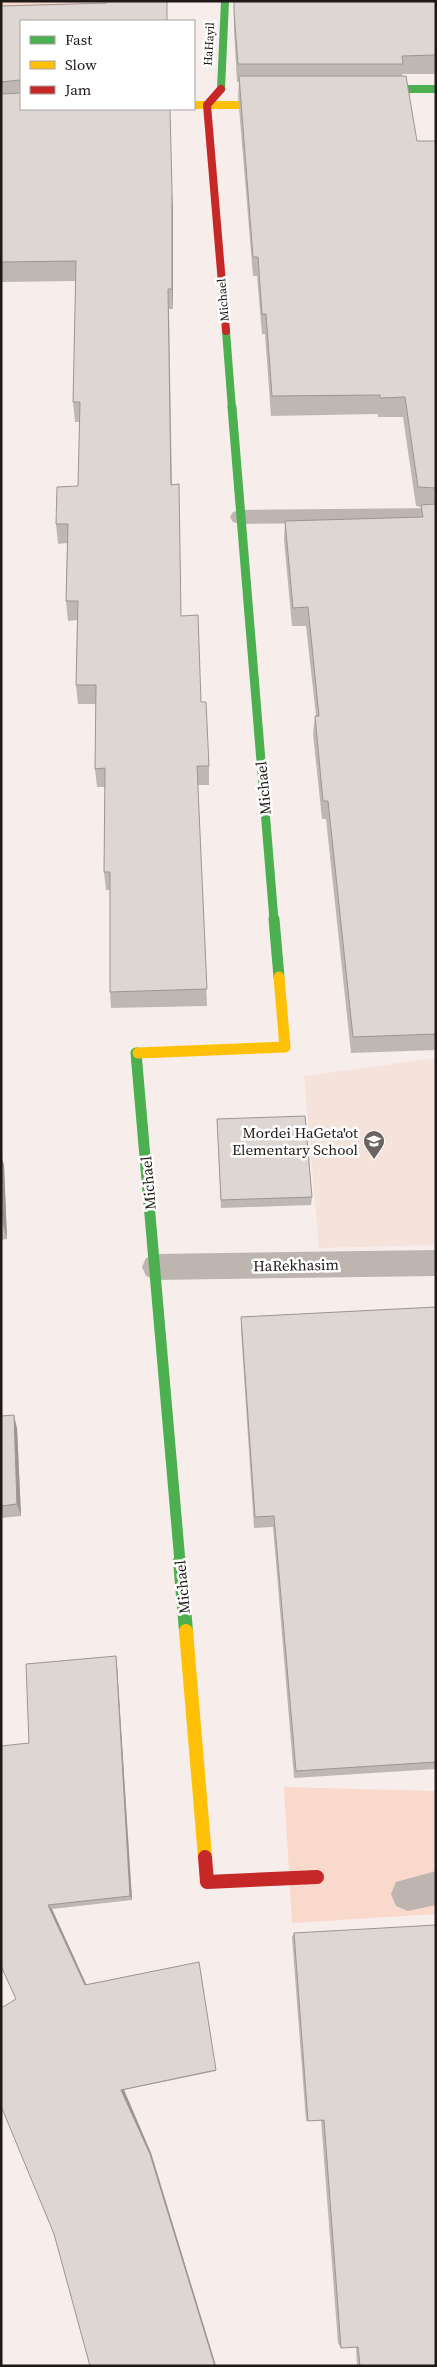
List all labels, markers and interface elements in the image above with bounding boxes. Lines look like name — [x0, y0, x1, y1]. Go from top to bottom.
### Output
legend — [20, 20, 195, 110]
street label: HaHayil — [200, 21, 218, 66]
text: Fast — [65, 29, 92, 50]
text: Slow — [65, 54, 97, 75]
text: Jam — [64, 79, 92, 100]
street label: Michael — [213, 277, 233, 322]
street label: Michael — [250, 760, 276, 816]
place label: Mordei HaGeta'ot Elementary School — [232, 1122, 359, 1160]
school or university icon: Mordei HaGeta'ot Elementary School — [362, 1129, 386, 1160]
street label: Michael — [135, 1155, 161, 1211]
street label: HaRekhasim — [253, 1254, 339, 1276]
street label: Michael — [169, 1559, 195, 1615]

